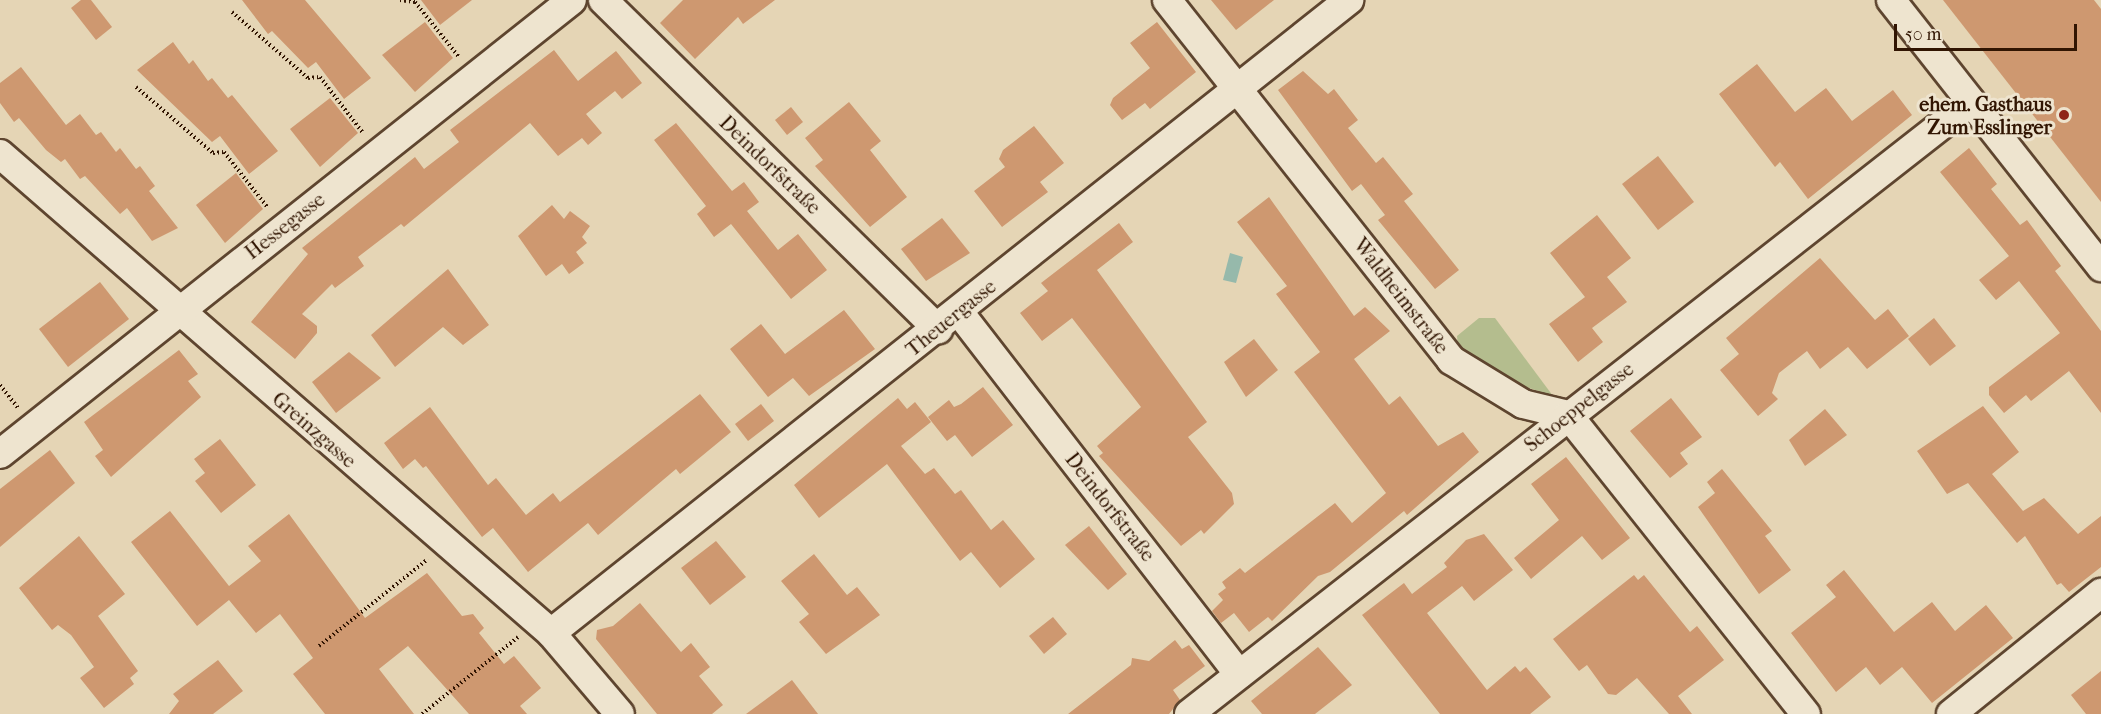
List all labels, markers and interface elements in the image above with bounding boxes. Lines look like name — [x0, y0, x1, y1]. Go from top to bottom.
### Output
scale bar — [1897, 12, 2080, 50]
text: 50 m — [1905, 24, 1941, 45]
place label: ehem. Gasthaus Zum Esslinger — [1919, 92, 2052, 139]
marker: ehem. Gasthaus Zum Esslinger — [2057, 108, 2071, 122]
street label: Deindorfstraße — [714, 111, 826, 219]
street label: Hessegasse — [240, 187, 330, 265]
street label: Waldheimstraße — [1348, 233, 1454, 359]
street label: Theuergasse — [901, 274, 1001, 362]
street label: Schoeppelgasse — [1520, 357, 1638, 457]
street label: Greinzgasse — [267, 387, 361, 473]
street label: Deindorfstraße — [1060, 448, 1160, 566]

